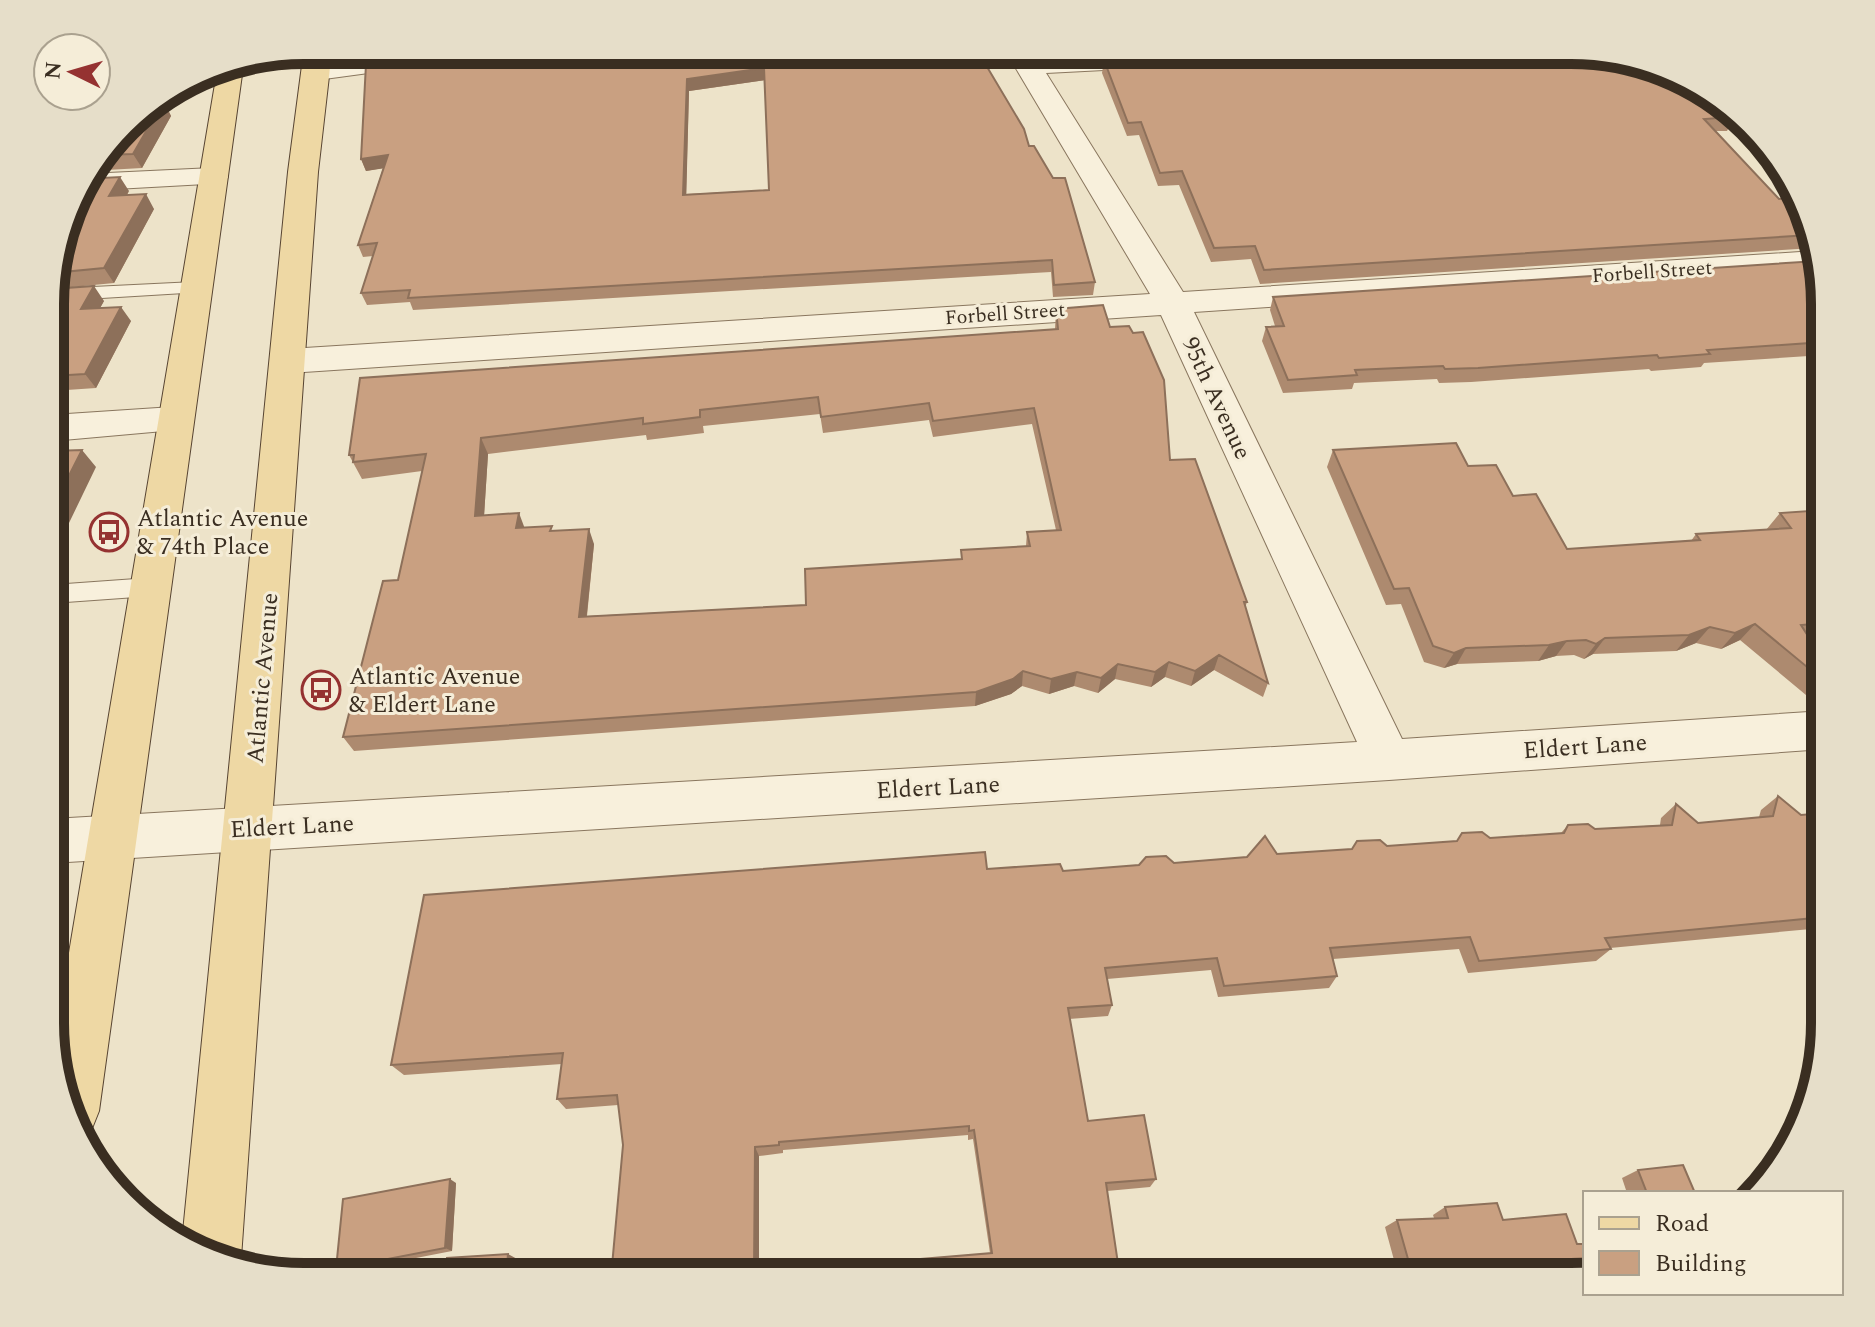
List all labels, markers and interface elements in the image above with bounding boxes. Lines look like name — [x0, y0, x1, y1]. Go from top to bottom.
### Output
north arrow — [32, 32, 112, 112]
text: N — [36, 60, 71, 81]
street label: Forbell Street — [1591, 253, 1713, 291]
street label: Forbell Street — [944, 295, 1066, 333]
street label: 95th Avenue — [1172, 331, 1260, 466]
place label: Atlantic Avenue & 74th Place — [137, 501, 308, 565]
bus stop icon: Atlantic Avenue & 74th Place — [88, 511, 130, 553]
street label: Atlantic Avenue — [238, 591, 288, 765]
place label: Atlantic Avenue & Eldert Lane — [349, 659, 520, 723]
bus stop icon: Atlantic Avenue & Eldert Lane — [300, 669, 342, 711]
street label: Eldert Lane — [1522, 725, 1648, 769]
street label: Eldert Lane — [875, 767, 1001, 809]
street label: Eldert Lane — [229, 806, 355, 848]
legend — [1583, 1191, 1843, 1295]
text: Road — [1655, 1206, 1709, 1242]
text: Building — [1655, 1246, 1747, 1282]

